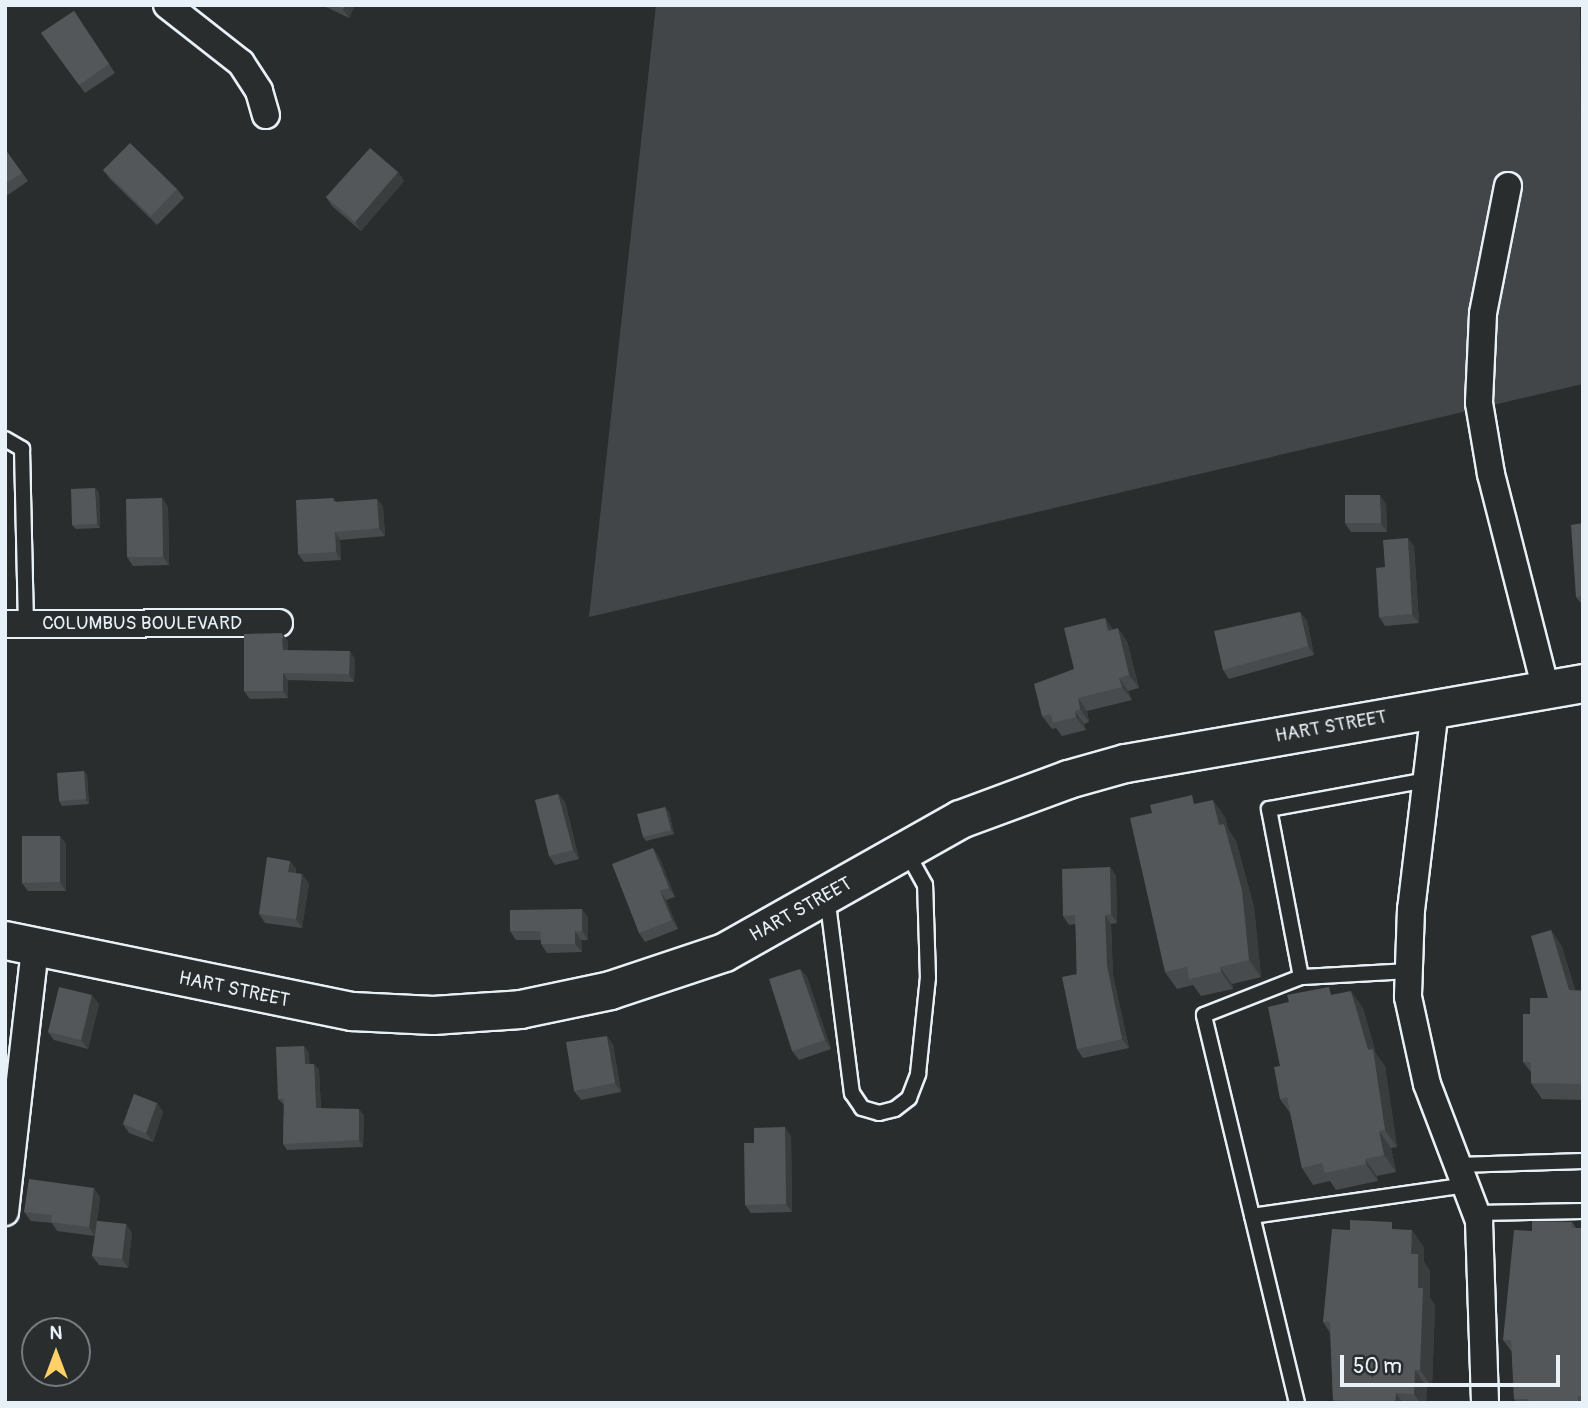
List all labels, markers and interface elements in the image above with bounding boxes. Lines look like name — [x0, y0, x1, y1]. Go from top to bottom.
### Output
street label: COLUMBUS BOULEVARD — [42, 613, 242, 635]
street label: HART STREET — [1273, 706, 1389, 748]
street label: HART STREET — [746, 873, 856, 947]
street label: HART STREET — [176, 967, 292, 1013]
north arrow — [21, 1317, 91, 1387]
text: N — [50, 1321, 62, 1345]
scale bar — [1343, 1342, 1564, 1386]
text: 50 m — [1353, 1353, 1402, 1380]

